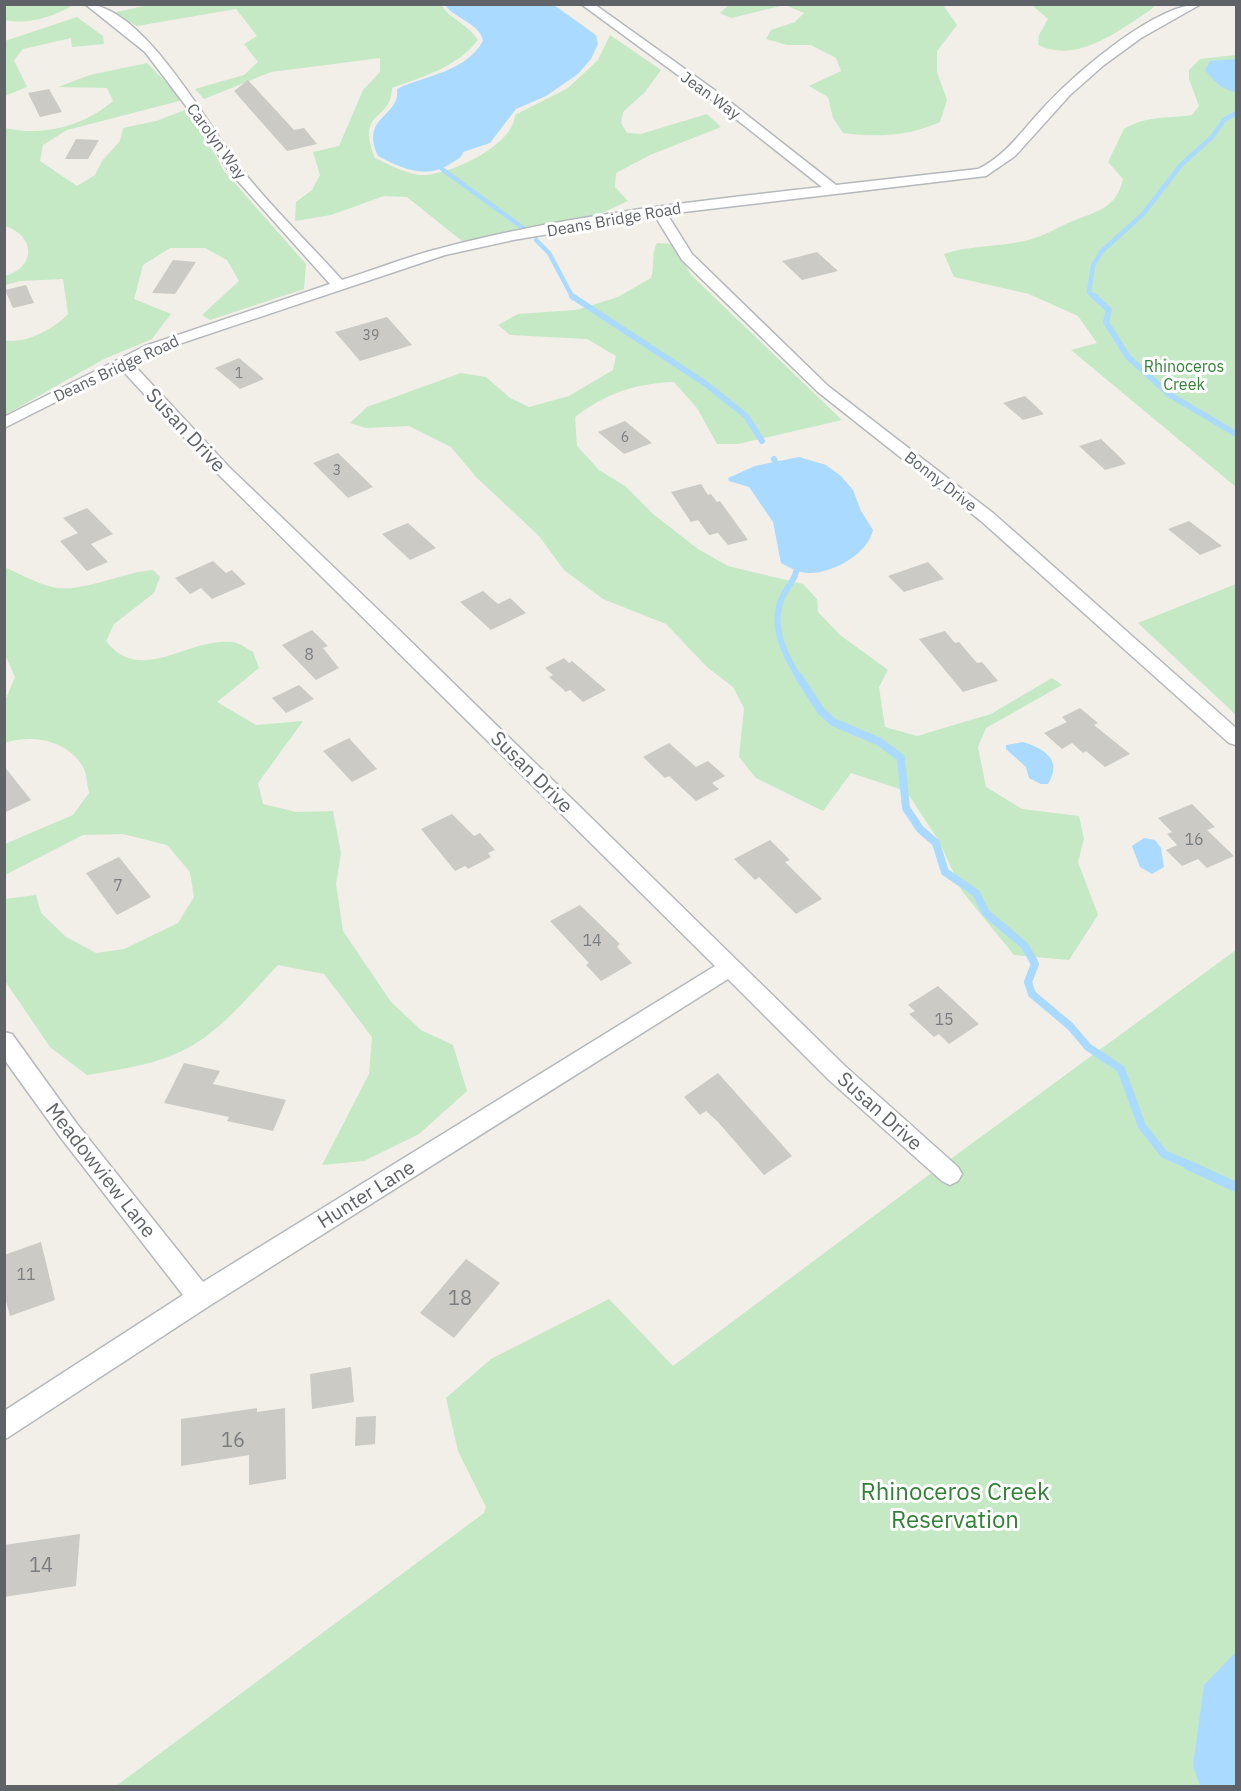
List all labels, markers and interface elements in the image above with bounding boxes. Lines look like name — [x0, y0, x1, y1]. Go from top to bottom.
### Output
street label: Jean Way — [677, 67, 745, 123]
street label: Carolyn Way — [183, 99, 251, 183]
street label: Deans Bridge Road — [545, 197, 683, 241]
house number: 39 — [363, 326, 379, 344]
street label: Deans Bridge Road — [50, 330, 182, 406]
park label: Rhinoceros Creek — [1144, 356, 1224, 394]
house number: 1 — [235, 364, 243, 382]
street label: Susan Drive — [140, 382, 232, 478]
house number: 6 — [621, 428, 629, 446]
street label: Bonny Drive — [901, 447, 981, 516]
house number: 3 — [333, 461, 341, 479]
house number: 8 — [304, 644, 314, 664]
street label: Susan Drive — [485, 725, 579, 819]
house number: 16 — [1184, 829, 1204, 849]
house number: 7 — [113, 875, 123, 895]
house number: 14 — [582, 930, 602, 950]
house number: 15 — [934, 1009, 954, 1029]
street label: Susan Drive — [832, 1065, 929, 1156]
street label: Meadowview Lane — [40, 1096, 163, 1243]
street label: Hunter Lane — [312, 1153, 419, 1234]
house number: 11 — [16, 1264, 36, 1284]
house number: 18 — [448, 1284, 472, 1311]
house number: 16 — [221, 1426, 245, 1453]
park label: Rhinoceros Creek Reservation — [860, 1475, 1050, 1535]
house number: 14 — [29, 1551, 53, 1578]

